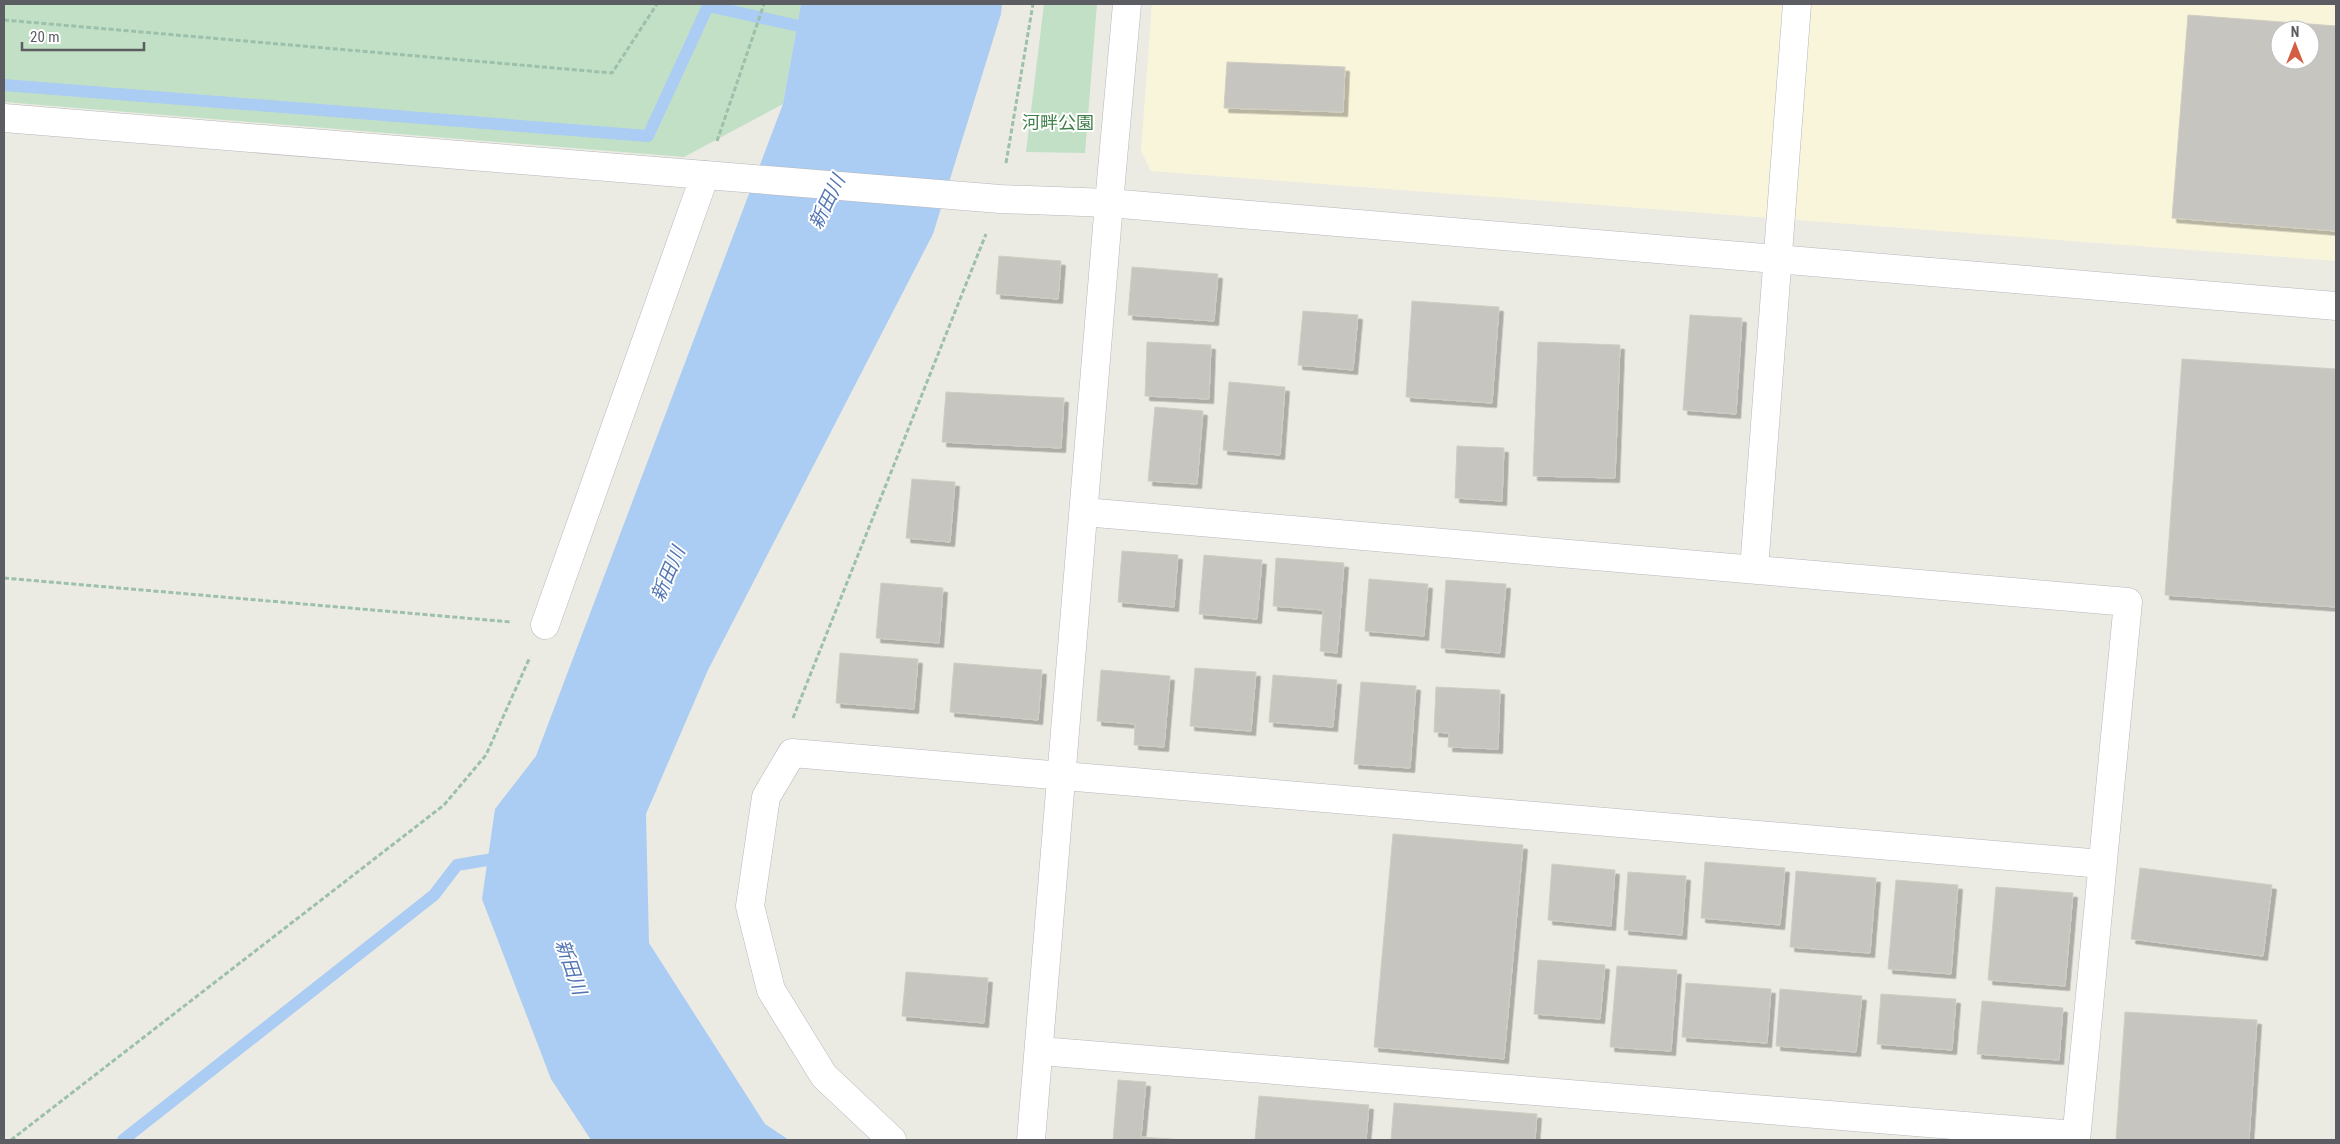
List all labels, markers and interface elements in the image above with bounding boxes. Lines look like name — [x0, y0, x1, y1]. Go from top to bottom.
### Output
scale bar — [22, 20, 145, 52]
north arrow — [2270, 20, 2320, 70]
text: N — [2291, 24, 2299, 40]
text: 20 m — [30, 28, 60, 46]
park label: 河畔公園 — [1022, 112, 1094, 133]
water label: 新田川 — [804, 170, 851, 233]
water label: 新田川 — [646, 541, 691, 605]
water label: 新田川 — [551, 936, 592, 1000]

